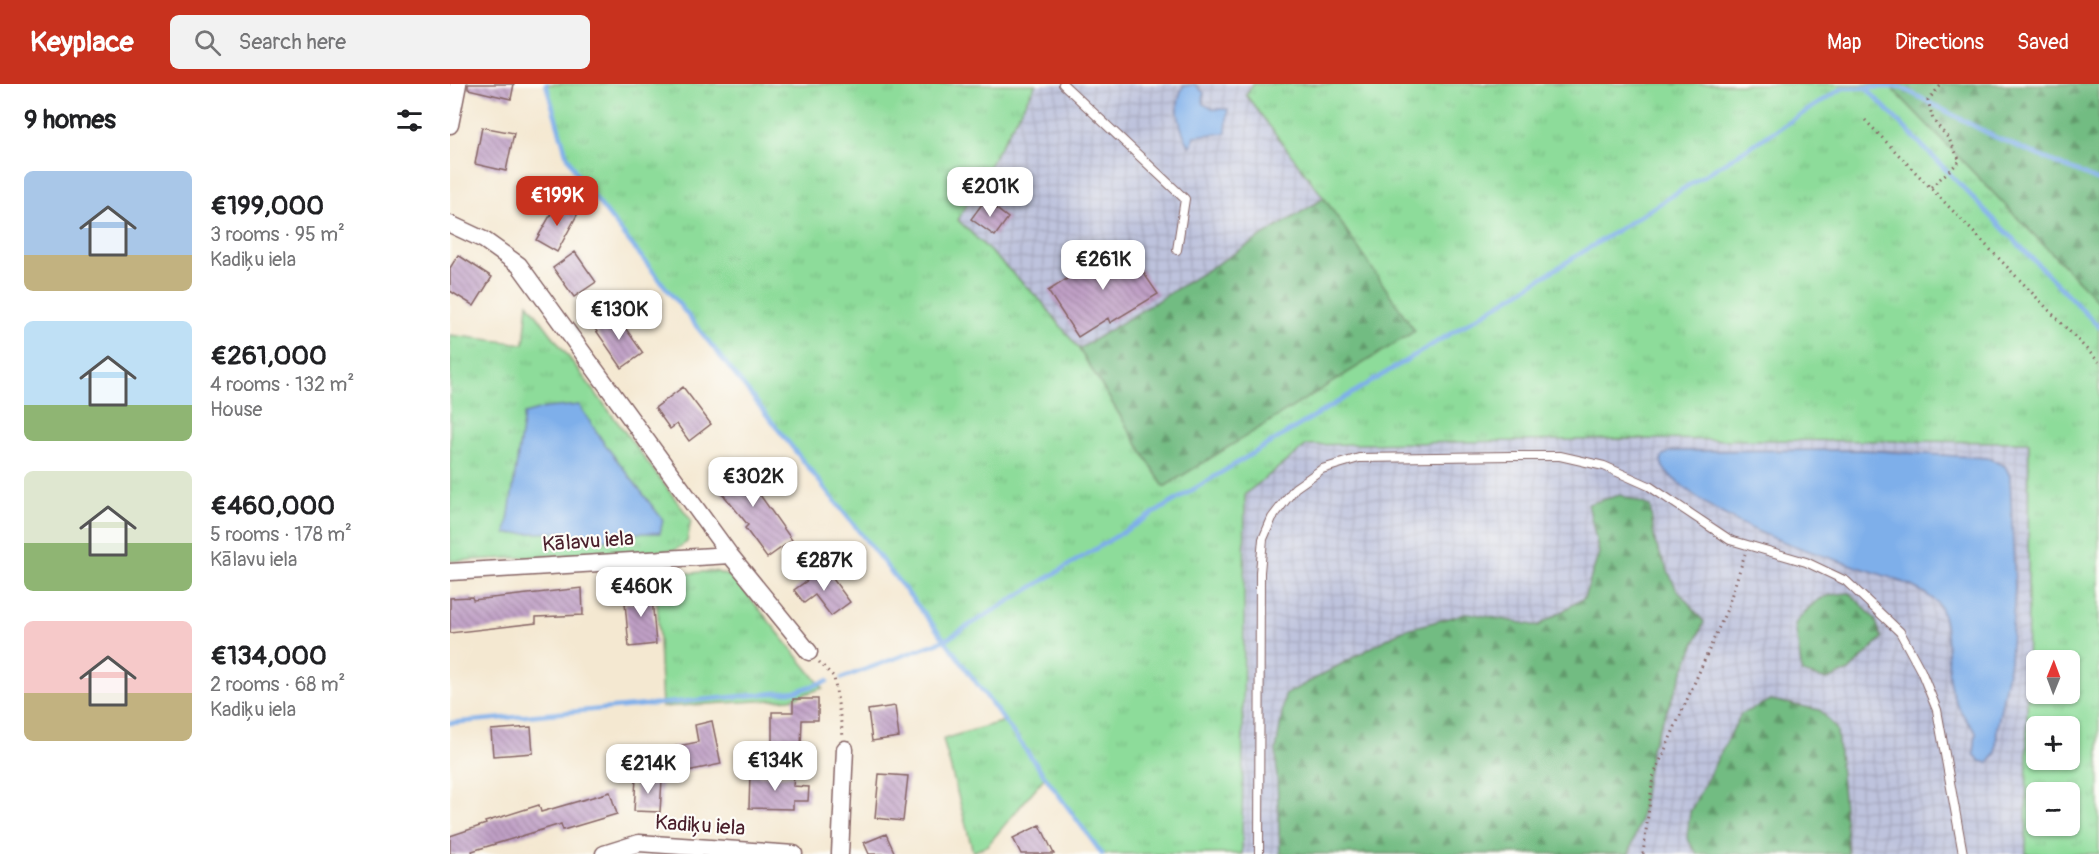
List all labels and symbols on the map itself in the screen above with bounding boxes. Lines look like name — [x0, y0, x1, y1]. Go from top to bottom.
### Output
pin: €201K — [948, 167, 1032, 218]
pin: €199K — [515, 176, 599, 227]
pin: €261K — [1061, 240, 1145, 291]
pin: €130K — [577, 290, 661, 341]
pin: €302K — [711, 457, 795, 508]
street label: Kālavu iela — [541, 525, 635, 558]
pin: €287K — [782, 541, 866, 592]
pin: €460K — [599, 567, 683, 618]
north arrow — [2026, 650, 2080, 704]
pin: €134K — [733, 741, 817, 792]
pin: €214K — [606, 744, 690, 795]
street label: Kadiķu iela — [654, 809, 746, 842]

